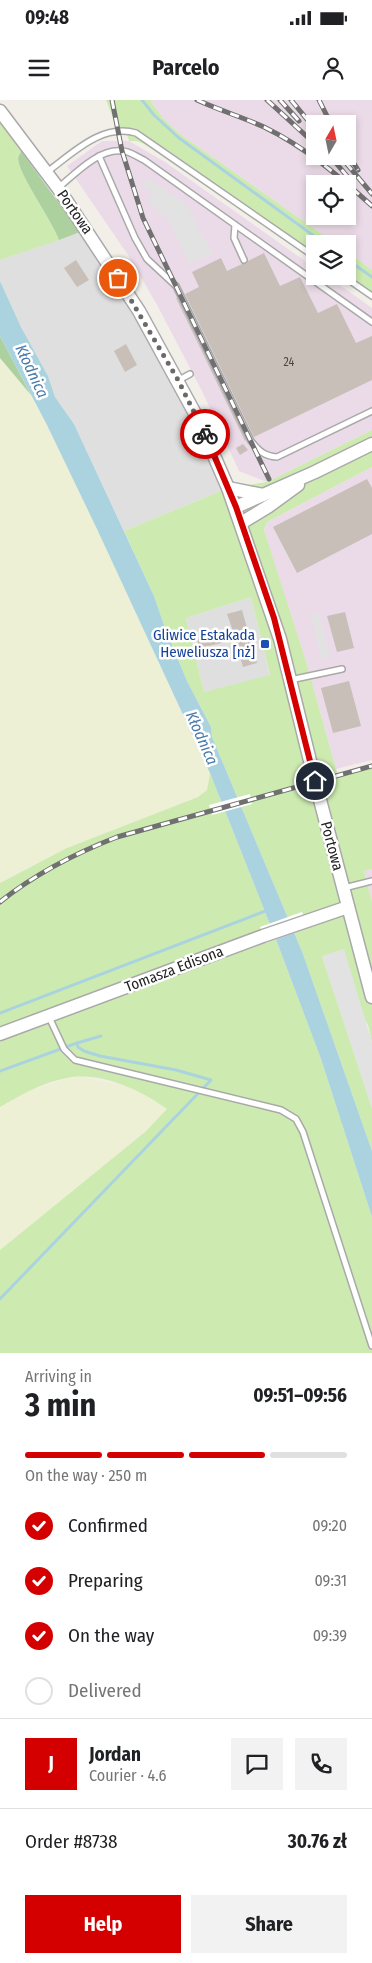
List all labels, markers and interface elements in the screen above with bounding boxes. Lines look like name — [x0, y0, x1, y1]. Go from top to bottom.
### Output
text: 09:48 — [25, 6, 69, 29]
icon: menu — [25, 54, 53, 82]
text: Parcelo — [152, 54, 220, 81]
icon: person — [319, 54, 347, 82]
north arrow — [306, 115, 356, 165]
map controls — [306, 115, 356, 285]
button: locate — [306, 175, 356, 225]
street label: Portowa — [53, 186, 97, 238]
button: layers — [306, 235, 356, 285]
pin — [97, 257, 139, 299]
icon: bag — [104, 264, 132, 292]
water label: Kłodnica — [11, 341, 53, 401]
house number: 24 — [284, 355, 295, 369]
courier — [180, 409, 230, 459]
icon: bike — [191, 420, 219, 448]
place label: Gliwice Estakada Heweliusza [nż] — [153, 626, 255, 661]
marker: Gliwice Estakada Heweliusza [nż] — [259, 638, 271, 650]
water label: Kłodnica — [182, 708, 222, 768]
pin — [294, 760, 336, 802]
icon: home — [301, 767, 329, 795]
street label: Portowa — [317, 819, 347, 873]
street label: Tomasza Edisona — [122, 942, 226, 996]
text: Arriving in — [25, 1367, 92, 1386]
text: 09:51–09:56 — [253, 1384, 347, 1407]
text: 3 min — [25, 1386, 96, 1424]
text: On the way · 250 m — [25, 1466, 147, 1485]
icon: check — [25, 1512, 53, 1540]
text: Confirmed — [68, 1514, 148, 1537]
text: 09:20 — [312, 1516, 347, 1535]
icon: check — [25, 1567, 53, 1595]
text: Preparing — [68, 1569, 143, 1592]
text: 09:31 — [314, 1571, 347, 1590]
icon: check — [25, 1622, 53, 1650]
text: On the way — [68, 1624, 154, 1647]
text: 09:39 — [313, 1626, 347, 1645]
text: Delivered — [68, 1679, 142, 1702]
button: chat — [231, 1738, 283, 1790]
button: phone — [295, 1738, 347, 1790]
text: Jordan — [89, 1743, 141, 1766]
text: J — [48, 1752, 54, 1775]
text: Courier · 4.6 — [89, 1766, 167, 1785]
text: Order #8738 — [25, 1830, 118, 1853]
text: 30.76 zł — [288, 1830, 347, 1853]
button: Help — [25, 1895, 181, 1953]
button: Share — [191, 1895, 347, 1953]

